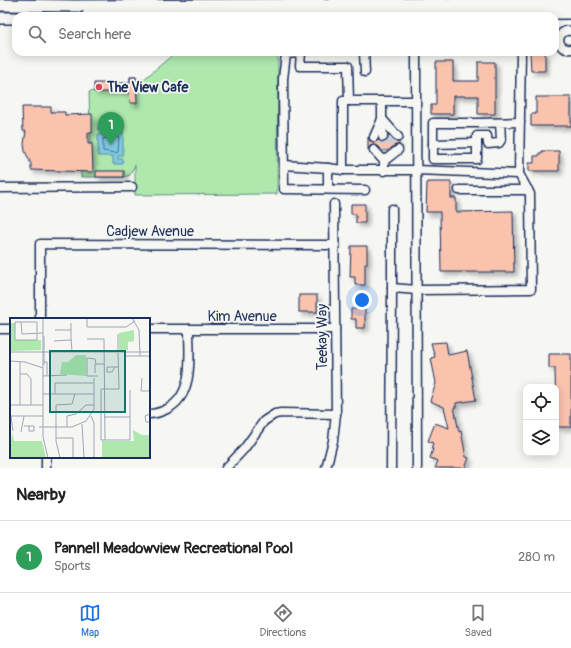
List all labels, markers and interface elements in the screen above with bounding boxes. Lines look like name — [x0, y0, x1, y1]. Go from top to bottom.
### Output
search box — [12, 12, 559, 56]
icon: search — [26, 23, 48, 45]
text: Search here — [58, 25, 131, 44]
place label: The View Cafe — [106, 79, 190, 96]
marker: The View Cafe — [94, 82, 104, 92]
pin: 1 — [98, 112, 124, 145]
street label: Cadjew Avenue — [106, 223, 194, 240]
your location — [352, 290, 372, 310]
street label: Teekay Way — [314, 304, 331, 370]
street label: Kim Avenue — [207, 308, 277, 325]
inset map — [10, 318, 150, 458]
map controls — [523, 384, 559, 456]
button: locate — [523, 384, 559, 420]
button: layers — [523, 420, 559, 456]
text: Nearby — [16, 484, 65, 505]
text: Pannell Meadowview Recreational Pool — [54, 539, 293, 558]
text: 1 — [26, 549, 32, 565]
text: 280 m — [518, 549, 555, 565]
text: Sports — [54, 558, 90, 574]
tab: Map — [79, 602, 101, 639]
tab: Directions — [259, 602, 306, 639]
tab: Saved — [465, 602, 492, 639]

